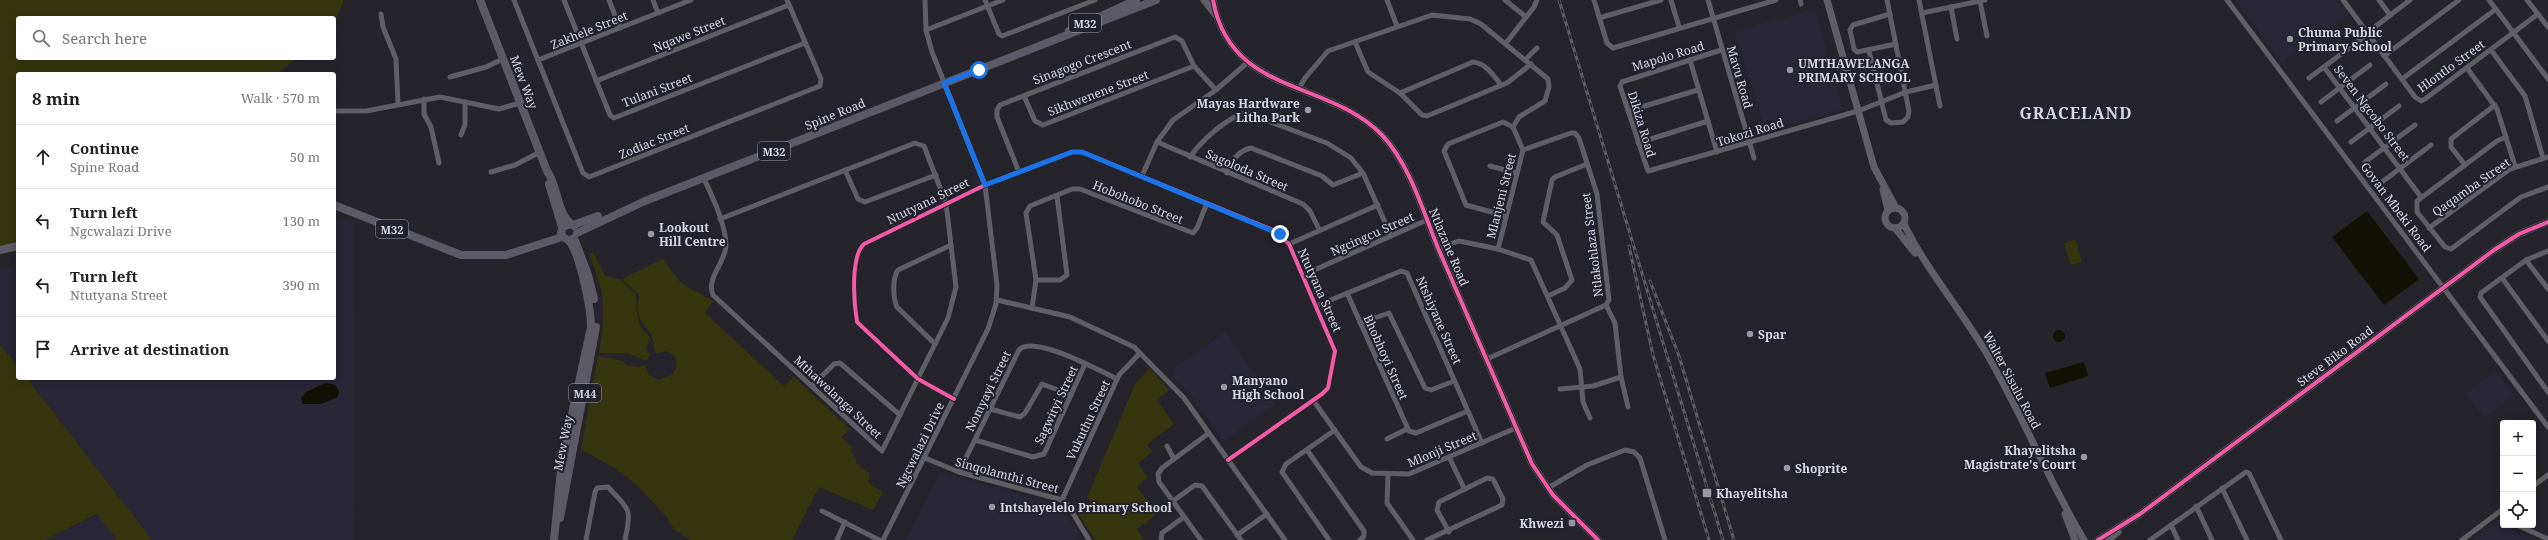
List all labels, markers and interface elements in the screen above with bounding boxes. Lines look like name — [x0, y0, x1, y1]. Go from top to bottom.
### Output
street label: Zakhele Street — [548, 7, 630, 53]
street label: Nqawe Street — [650, 12, 728, 56]
road number: M32 — [1069, 14, 1101, 32]
search box — [16, 16, 336, 60]
place label: Chuma Public Primary School — [2298, 24, 2393, 55]
icon: search — [30, 27, 52, 49]
text: Search here — [62, 28, 147, 48]
marker: Chuma Public Primary School — [2285, 34, 2295, 44]
street label: Sinagogo Crescent — [1030, 35, 1134, 89]
street label: Hlontlo Street — [2414, 36, 2488, 96]
street label: Mapolo Road — [1630, 37, 1707, 75]
street label: Mavu Road — [1723, 44, 1757, 111]
street label: Mew Way — [506, 53, 542, 111]
place label: UMTHAWELANGA PRIMARY SCHOOL — [1798, 55, 1911, 86]
route start — [970, 61, 988, 79]
street label: Seven Ngcobo Street — [2330, 61, 2414, 165]
marker: UMTHAWELANGA PRIMARY SCHOOL — [1785, 65, 1795, 75]
street label: Sikhwenene Street — [1045, 66, 1151, 120]
street label: Tulani Street — [620, 69, 694, 111]
text: 8 min — [32, 87, 80, 110]
text: Walk · 570 m — [241, 89, 320, 107]
street label: Dikiza Road — [1624, 89, 1660, 160]
street label: Spine Road — [802, 94, 868, 134]
place label: Mayas Hardware Litha Park — [1197, 95, 1300, 126]
district label: GRACELAND — [2020, 102, 2132, 124]
marker: Mayas Hardware Litha Park — [1303, 105, 1313, 115]
street label: Tokozi Road — [1714, 114, 1786, 150]
street label: Zodiac Street — [616, 119, 692, 163]
text: Continue — [70, 138, 139, 158]
road number: M32 — [758, 142, 790, 160]
street label: Sagoloda Street — [1203, 145, 1291, 195]
icon: ahead — [32, 146, 54, 168]
text: 50 m — [290, 148, 320, 166]
street label: Mlanjeni Street — [1482, 151, 1520, 241]
street label: Qaqamba Street — [2429, 154, 2513, 220]
text: Spine Road — [70, 158, 139, 176]
street label: Govan Mbeki Road — [2357, 159, 2436, 256]
street label: Ntutyana Street — [884, 174, 972, 228]
street label: Hobohobo Street — [1090, 176, 1186, 228]
street label: Ntlakohlaza Street — [1577, 192, 1607, 298]
text: Turn left — [70, 202, 138, 222]
street label: Ntlazane Road — [1425, 205, 1473, 289]
street label: Ngcingcu Street — [1328, 208, 1416, 260]
icon: left — [32, 210, 54, 232]
text: 130 m — [283, 212, 320, 230]
place label: Lookout Hill Centre — [659, 219, 726, 250]
road number: M32 — [376, 220, 408, 238]
text: Ngcwalazi Drive — [70, 222, 172, 240]
route end — [1271, 225, 1289, 243]
marker: Lookout Hill Centre — [646, 229, 656, 239]
street label: Ntutyana Street — [1294, 245, 1346, 335]
text: Turn left — [70, 266, 138, 286]
street label: Ntshiyane Street — [1412, 273, 1466, 367]
icon: left — [32, 274, 54, 296]
text: 390 m — [283, 276, 320, 294]
text: Ntutyana Street — [70, 286, 167, 304]
street label: Bhobhoyi Street — [1360, 312, 1412, 402]
street label: Steve Biko Road — [2294, 321, 2377, 390]
place label: Spar — [1758, 326, 1787, 343]
street label: Walter Sisulu Road — [1979, 328, 2045, 432]
marker: Spar — [1745, 329, 1755, 339]
icon: arrive — [32, 338, 54, 360]
text: Arrive at destination — [70, 339, 229, 359]
street label: Nomyayi Street — [961, 348, 1015, 434]
street label: Mthawelanga Street — [790, 352, 886, 442]
street label: Sagwityi Street — [1030, 363, 1082, 447]
place label: Manyano High School — [1232, 372, 1305, 403]
street label: Vukuthu Street — [1062, 377, 1114, 463]
marker: Manyano High School — [1219, 382, 1229, 392]
road number: M44 — [569, 384, 601, 402]
street label: Ngcwalazi Drive — [892, 399, 948, 491]
street label: Mew Way — [549, 414, 577, 472]
map controls — [2500, 420, 2536, 528]
button: + — [2500, 420, 2536, 456]
street label: Mlonji Street — [1405, 427, 1479, 471]
place label: Khayelitsha Magistrate's Court — [1964, 442, 2076, 473]
marker: Khayelitsha Magistrate's Court — [2079, 452, 2089, 462]
street label: Sinqolamthi Street — [953, 453, 1061, 497]
button: − — [2500, 456, 2536, 492]
place label: Shoprite — [1795, 460, 1847, 477]
marker: Shoprite — [1782, 463, 1792, 473]
place label: Khayelitsha — [1716, 485, 1788, 502]
marker: Khayelitsha — [1701, 487, 1713, 499]
button: locate — [2500, 492, 2536, 528]
place label: Intshayelelo Primary School — [1000, 499, 1173, 516]
marker: Intshayelelo Primary School — [987, 502, 997, 512]
place label: Khwezi — [1519, 515, 1565, 532]
marker: Khwezi — [1567, 518, 1577, 528]

